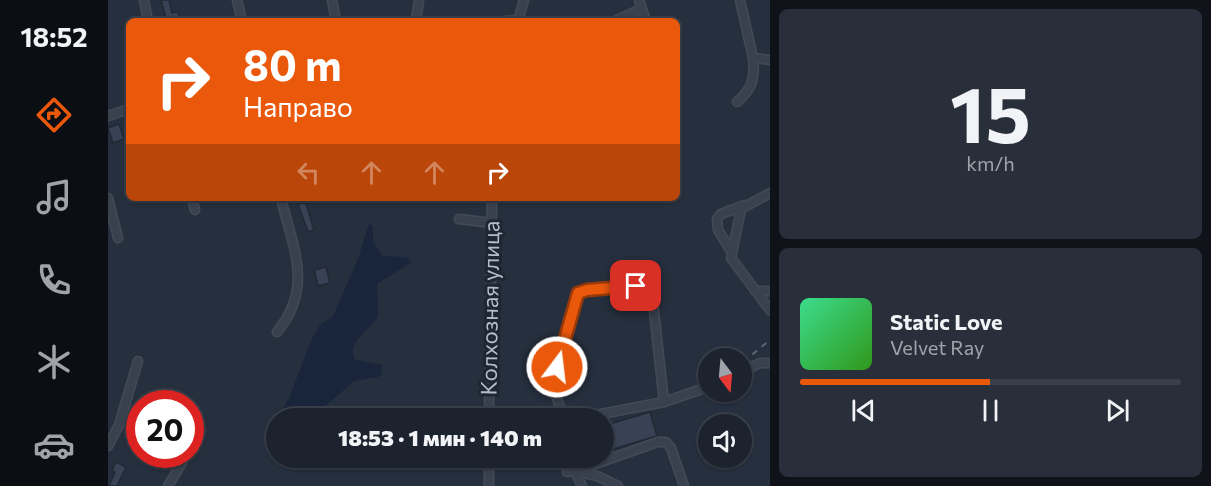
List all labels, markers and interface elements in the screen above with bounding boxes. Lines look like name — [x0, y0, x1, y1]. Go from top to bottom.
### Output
text: 18:52 — [20, 20, 88, 53]
text: 80 m — [243, 38, 342, 90]
icon: right — [144, 42, 222, 120]
text: 15 — [950, 64, 1031, 159]
text: Направо — [243, 90, 353, 123]
icon: directions — [33, 94, 75, 136]
text: km/h — [966, 151, 1015, 175]
icon: left — [292, 156, 325, 189]
icon: ahead — [355, 156, 388, 189]
icon: ahead — [418, 156, 451, 189]
icon: right — [481, 156, 514, 189]
icon: music — [33, 176, 75, 218]
street label: Колхозная улица — [474, 220, 505, 395]
icon: phone — [33, 259, 75, 301]
pin — [610, 260, 661, 311]
icon: arrive — [619, 269, 652, 302]
text: Static Love — [890, 308, 1003, 335]
position arrow — [525, 335, 589, 399]
text: Velvet Ray — [890, 335, 984, 359]
icon: climate — [33, 341, 75, 383]
north arrow — [698, 348, 752, 402]
map controls — [698, 348, 752, 468]
speed limit sign: 20 — [126, 390, 204, 468]
icon: previous — [847, 394, 880, 427]
icon: pause — [974, 394, 1007, 427]
icon: next — [1101, 394, 1134, 427]
button: sound — [698, 414, 752, 468]
icon: car — [33, 424, 75, 466]
text: 18:53 · 1 мин · 140 m — [338, 424, 542, 451]

